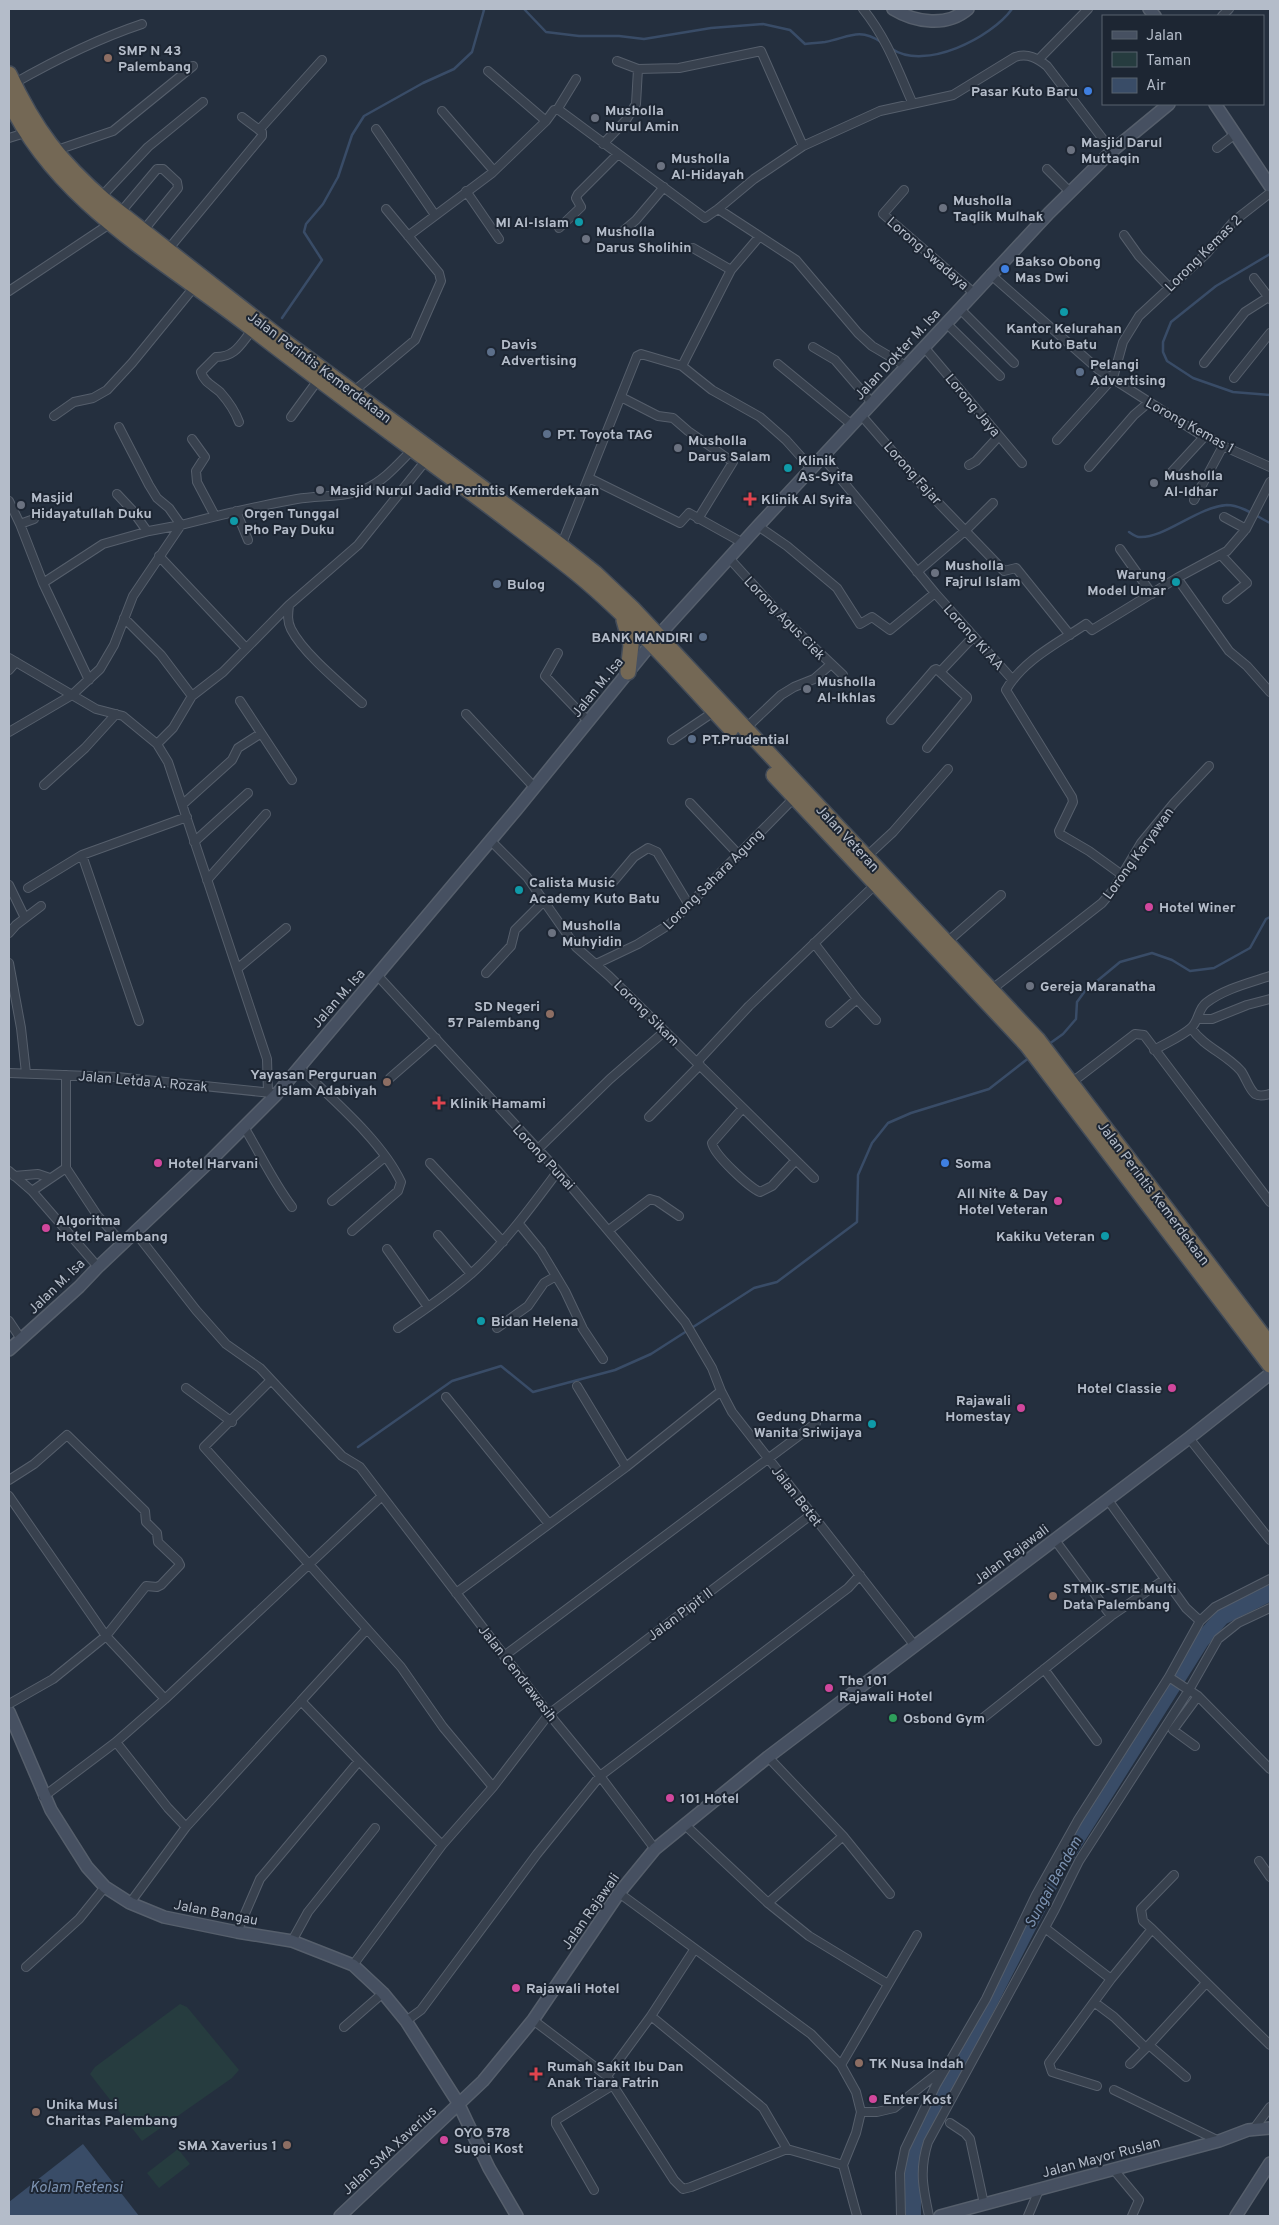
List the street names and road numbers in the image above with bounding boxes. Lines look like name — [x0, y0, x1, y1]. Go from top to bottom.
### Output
street label: Lorong Kemas 2 — [1162, 212, 1246, 296]
street label: Lorong Swadaya — [883, 214, 971, 294]
street label: Jalan Dokter M. Isa — [851, 306, 945, 404]
street label: Jalan Perintis Kemerdekaan — [244, 309, 394, 428]
street label: Lorong Jaya — [941, 371, 1003, 441]
street label: Lorong Kemas 1 — [1142, 395, 1237, 458]
street label: Lorong Fajar — [879, 439, 945, 509]
street label: Lorong Agus Ciek — [740, 574, 828, 664]
street label: Lorong Ki AA — [939, 602, 1007, 674]
street label: Jalan M. Isa — [569, 654, 628, 721]
street label: Jalan Veteran — [812, 802, 882, 876]
street label: Lorong Karyawan — [1100, 805, 1178, 903]
street label: Lorong Sahara Agung — [660, 826, 768, 934]
street label: Jalan M. Isa — [309, 966, 369, 1032]
street label: Lorong Sikam — [609, 978, 682, 1051]
street label: Jalan Letda A. Rozak — [77, 1068, 208, 1097]
street label: Jalan Perintis Kemerdekaan — [1093, 1119, 1212, 1269]
street label: Lorong Punai — [508, 1122, 577, 1194]
street label: Jalan M. Isa — [25, 1256, 89, 1318]
street label: Jalan Betet — [767, 1463, 825, 1531]
street label: Jalan Rajawali — [971, 1521, 1053, 1589]
street label: Jalan Pipit II — [645, 1585, 717, 1645]
street label: Jalan Cendrawasih — [474, 1622, 560, 1726]
street label: Jalan Rajawali — [559, 1870, 624, 1953]
street label: Jalan Bangau — [172, 1897, 259, 1930]
street label: Jalan SMA Xaverius — [339, 2103, 441, 2199]
street label: Jalan Mayor Ruslan — [1040, 2134, 1163, 2182]

